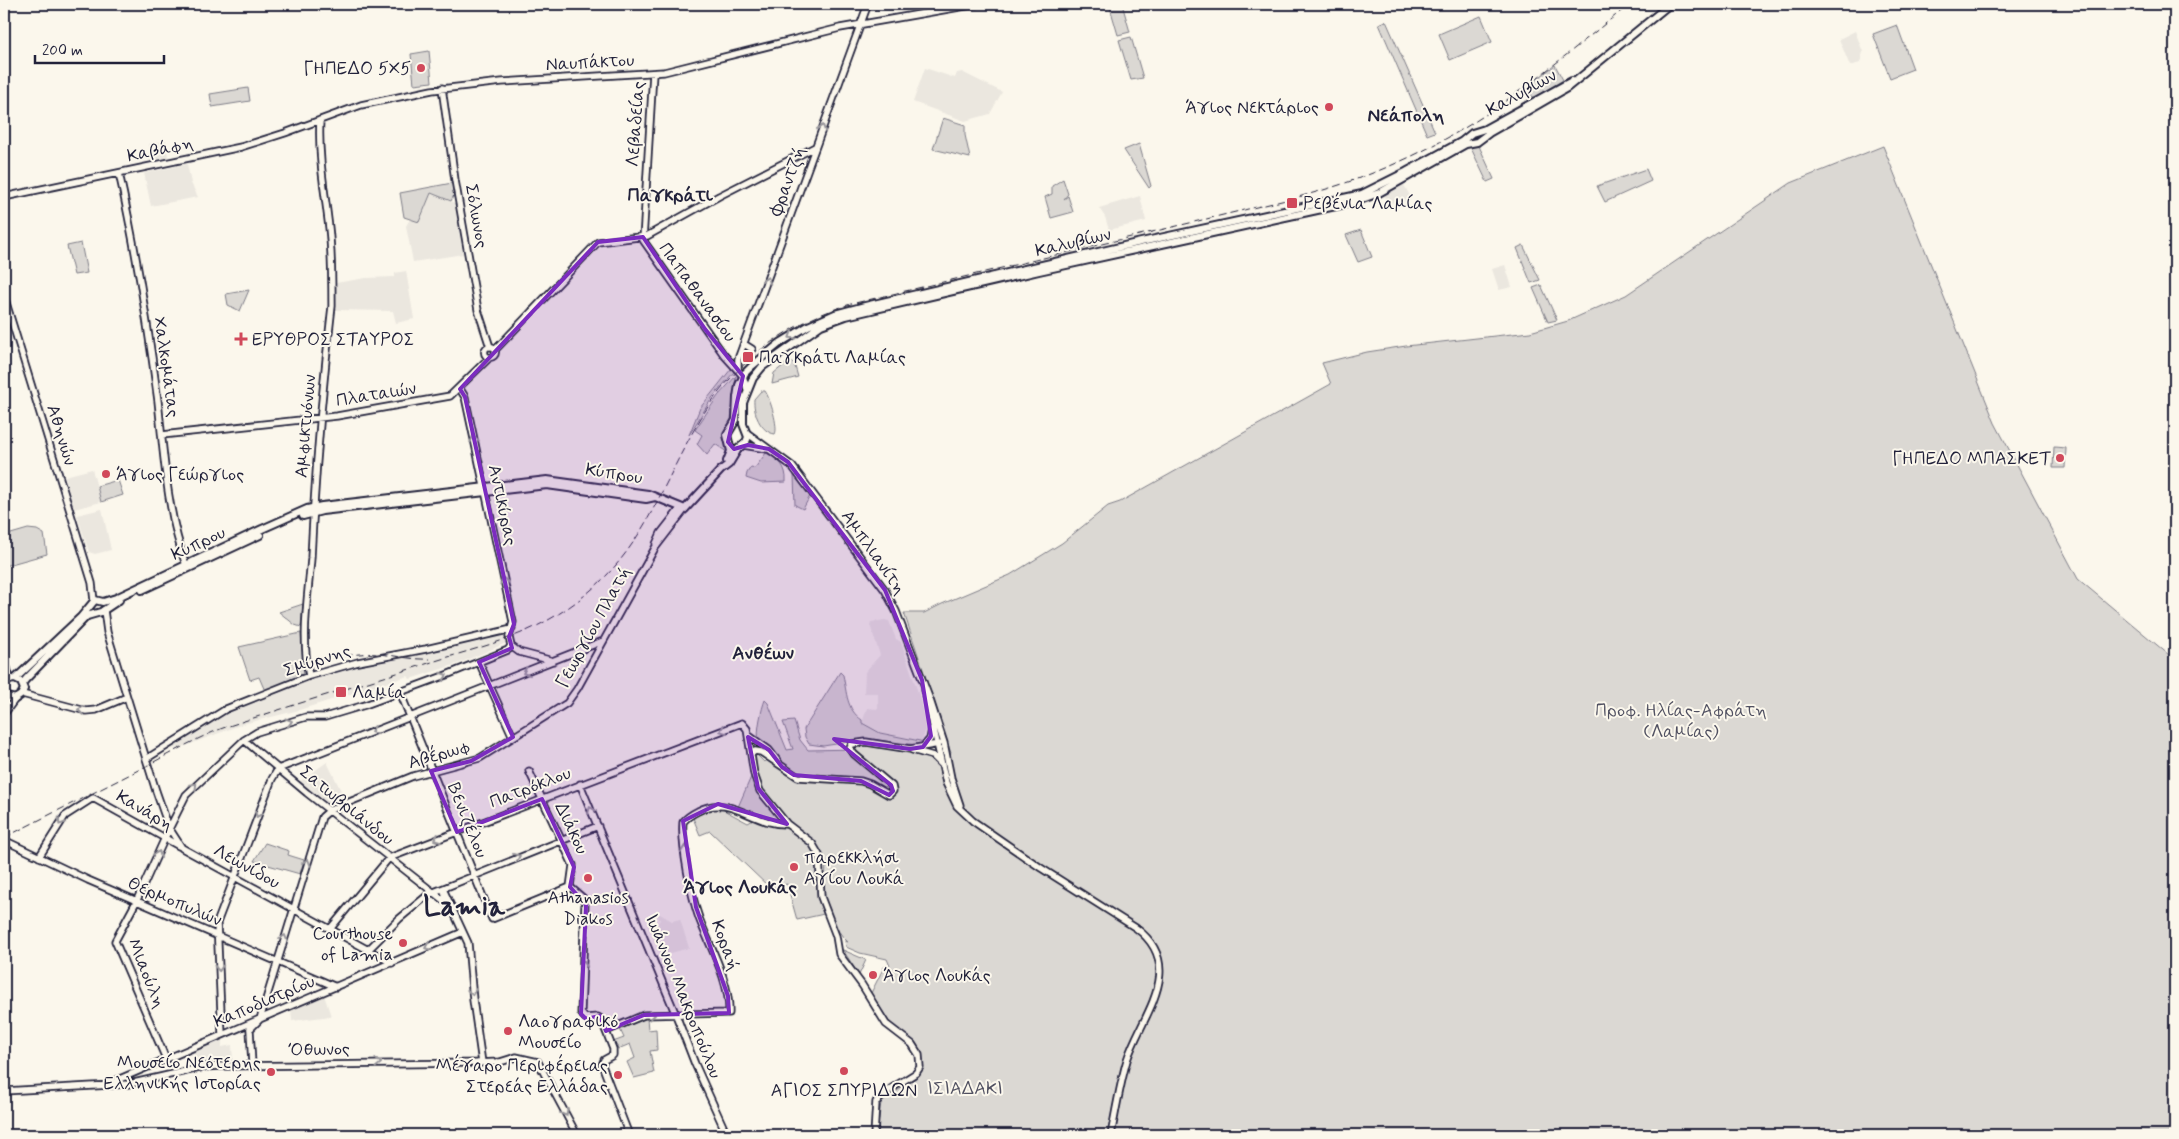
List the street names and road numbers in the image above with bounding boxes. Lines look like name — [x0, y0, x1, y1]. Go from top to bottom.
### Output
street label: Ναυπάκτου — [545, 49, 635, 77]
street label: Καλυβίων — [1482, 64, 1561, 122]
street label: Λεβαδείας — [621, 80, 651, 168]
street label: Καβάφη — [125, 131, 196, 169]
street label: Φραντζή — [764, 143, 812, 220]
street label: Σόλωνος — [459, 182, 493, 250]
street label: Καλυβίων — [1033, 223, 1114, 263]
street label: Παπαθανασίου — [653, 238, 741, 347]
street label: Χαλκομάτας — [147, 315, 185, 419]
street label: Αμφικτυόνων — [290, 373, 322, 479]
street label: Πλαταιών — [334, 377, 418, 413]
street label: Αθηνών — [40, 402, 82, 469]
street label: Κύπρου — [584, 458, 644, 490]
street label: Αντικύρας — [482, 462, 522, 548]
street label: Αμπλιανίτη — [835, 505, 911, 600]
street label: Κύπρου — [167, 521, 230, 567]
street label: Γεωργίου Πλατή — [551, 563, 637, 692]
street label: Σμύρνης — [281, 639, 354, 683]
street label: Αβέρωφ — [405, 734, 473, 775]
street label: Σατωβριάνδου — [294, 760, 399, 851]
street label: Πατρόκλου — [486, 761, 574, 814]
street label: Βενιζέλου — [441, 779, 494, 862]
street label: Κανάρη — [111, 785, 178, 837]
street label: Διάκου — [549, 798, 594, 858]
street label: Λεωνίδου — [209, 839, 284, 895]
street label: Θερμοπυλών — [124, 871, 226, 933]
street label: Ιωάννου Μακροπούλου — [639, 910, 727, 1082]
street label: Κοραή — [705, 917, 745, 974]
street label: Μιαούλη — [121, 935, 171, 1012]
street label: Καποδιστρίου — [210, 970, 319, 1034]
street label: Όθωνος — [288, 1037, 350, 1063]

